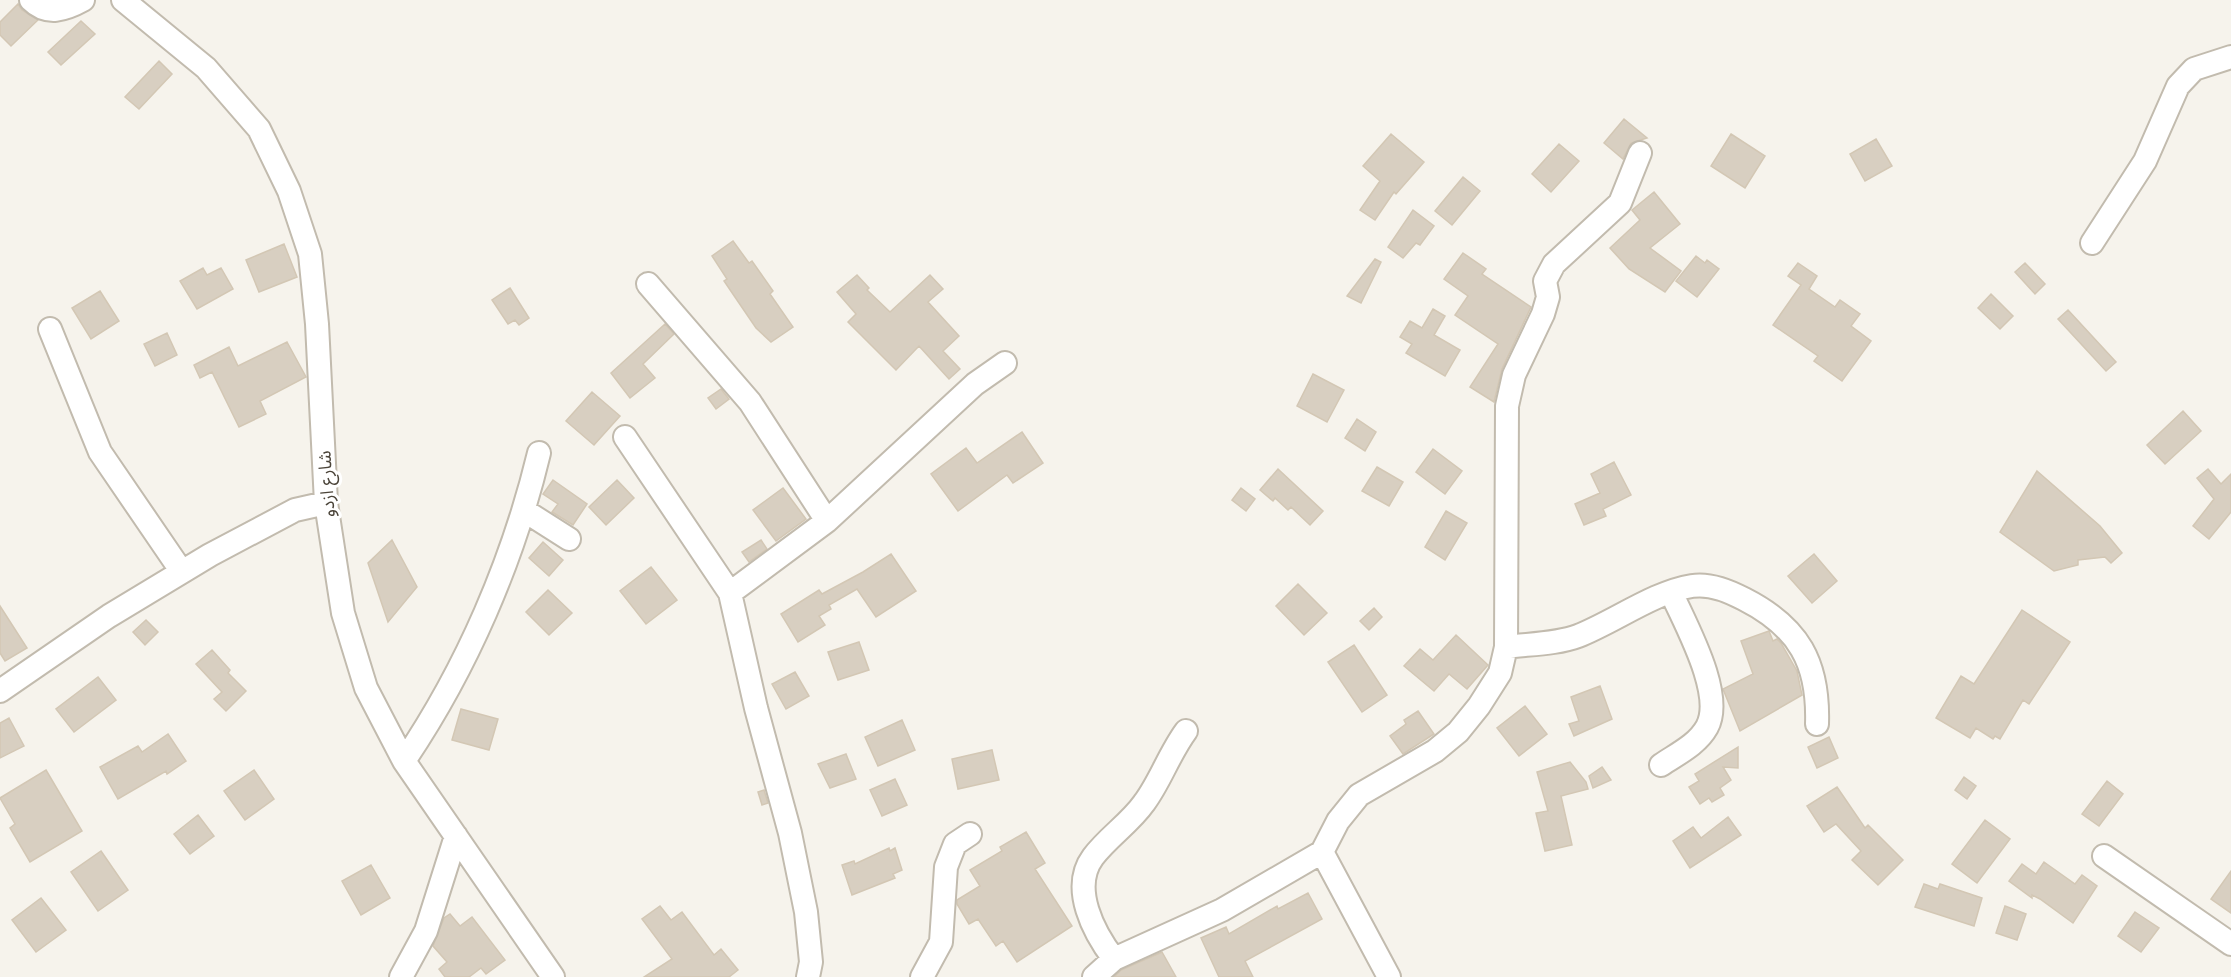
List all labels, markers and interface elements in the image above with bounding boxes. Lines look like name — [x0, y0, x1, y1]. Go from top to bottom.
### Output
street label: شارع ازدو — [312, 450, 343, 518]

